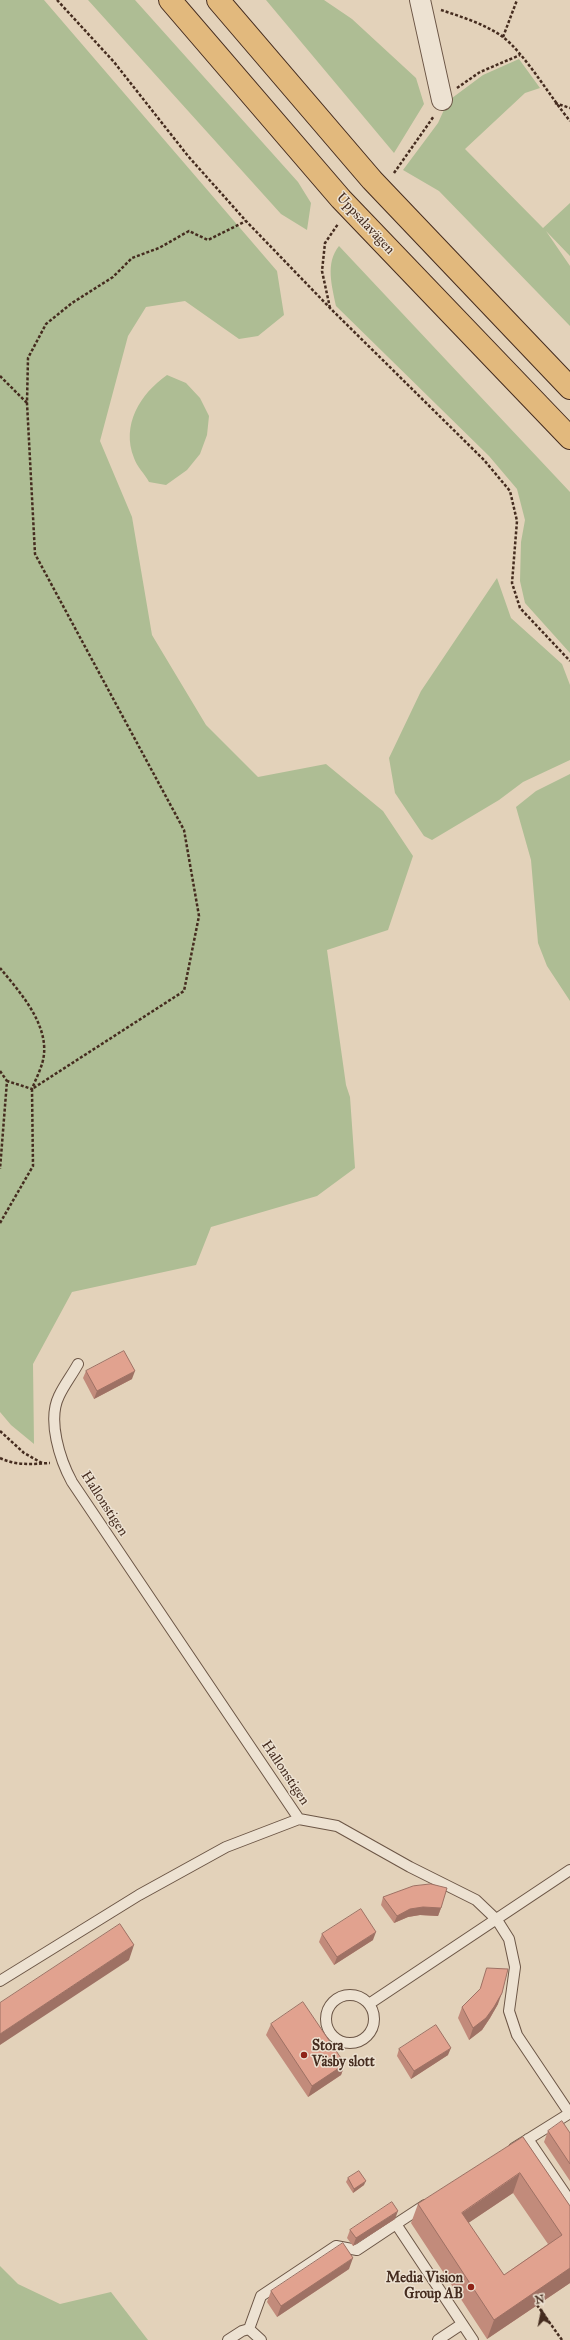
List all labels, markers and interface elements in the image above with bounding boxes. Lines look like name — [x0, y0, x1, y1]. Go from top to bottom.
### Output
street label: Uppsalavägen — [332, 190, 398, 258]
street label: Hallonstigen — [77, 1468, 131, 1540]
street label: Hallonstigen — [257, 1738, 313, 1808]
place label: Stora Väsby slott — [312, 2039, 375, 2072]
marker: Stora Väsby slott — [299, 2050, 309, 2060]
place label: Media Vision Group AB — [386, 2271, 463, 2304]
marker: Media Vision Group AB — [466, 2282, 476, 2292]
north arrow — [522, 2292, 562, 2332]
text: N — [534, 2292, 546, 2307]

